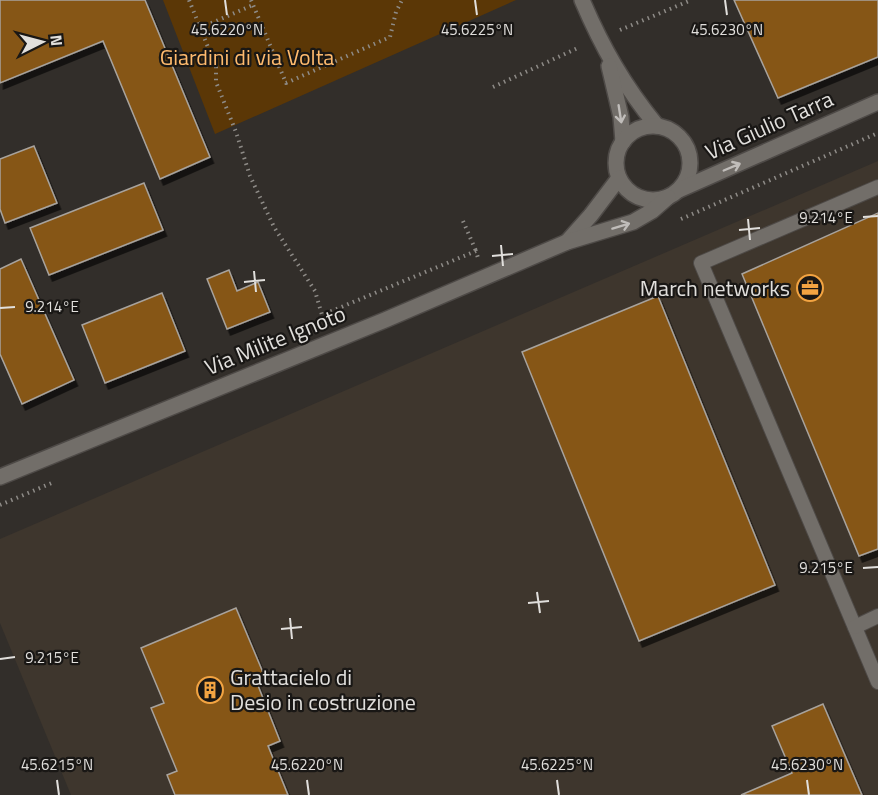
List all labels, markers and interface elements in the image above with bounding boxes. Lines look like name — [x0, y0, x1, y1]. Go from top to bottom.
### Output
north arrow — [12, 12, 72, 72]
text: 45.6220°N — [191, 18, 263, 41]
text: 45.6225°N — [441, 18, 513, 41]
text: 45.6230°N — [691, 18, 763, 41]
text: N — [44, 34, 69, 47]
park label: Giardini di via Volta — [160, 40, 334, 74]
street label: Via Giulio Tarra — [700, 82, 838, 168]
one-way arrow — [615, 104, 626, 123]
one-way arrow — [723, 161, 741, 172]
text: 9.214°E — [799, 206, 853, 229]
one-way arrow — [611, 220, 630, 231]
place label: March networks — [640, 271, 790, 305]
office icon: March networks — [795, 273, 825, 303]
text: 9.214°E — [25, 295, 79, 318]
street label: Via Milite Ignoto — [199, 296, 351, 384]
text: 9.215°E — [799, 556, 853, 579]
text: 9.215°E — [25, 646, 79, 669]
place label: Grattacielo di Desio in costruzione — [230, 660, 416, 719]
building icon: Grattacielo di Desio in costruzione — [195, 675, 225, 705]
text: 45.6215°N — [21, 753, 93, 776]
text: 45.6220°N — [271, 753, 343, 776]
text: 45.6225°N — [521, 753, 593, 776]
text: 45.6230°N — [771, 753, 843, 776]

